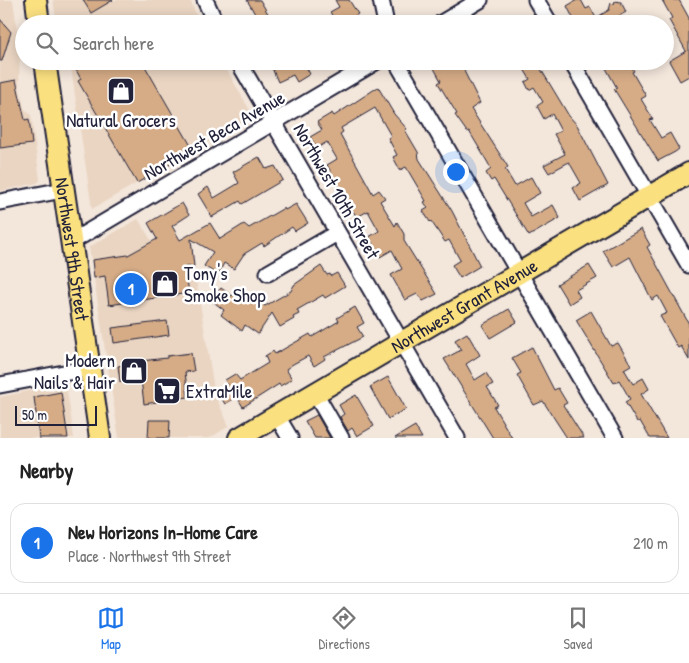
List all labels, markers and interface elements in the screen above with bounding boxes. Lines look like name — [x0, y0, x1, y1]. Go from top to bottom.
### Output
search box — [15, 15, 674, 70]
icon: search — [33, 29, 61, 57]
text: Search here — [73, 30, 154, 56]
shop icon: Natural Grocers — [106, 76, 136, 106]
street label: Northwest Beca Avenue — [139, 84, 290, 186]
place label: Natural Grocers — [66, 107, 176, 133]
street label: Northwest 10th Street — [288, 118, 387, 264]
your location — [443, 159, 469, 185]
street label: Northwest 9th Street — [49, 176, 96, 323]
street label: Northwest Grant Avenue — [386, 252, 542, 359]
place label: Tony's Smoke Shop — [184, 260, 266, 308]
shop icon: Tony's Smoke Shop — [150, 269, 180, 299]
pin: 1 — [115, 270, 147, 308]
place label: Modern Nails & Hair — [34, 347, 116, 395]
shop icon: Modern Nails & Hair — [119, 356, 149, 386]
supermarket icon: ExtraMile — [152, 376, 182, 406]
place label: ExtraMile — [186, 378, 253, 404]
scale bar — [15, 403, 98, 426]
text: 50 m — [22, 405, 47, 424]
text: Nearby — [20, 456, 73, 485]
text: New Horizons In-Home Care — [68, 519, 258, 545]
text: 1 — [34, 532, 40, 554]
text: 210 m — [633, 532, 668, 554]
text: Place · Northwest 9th Street — [68, 545, 231, 567]
tab: Map — [97, 604, 125, 653]
tab: Directions — [318, 604, 370, 653]
tab: Saved — [564, 604, 592, 653]

